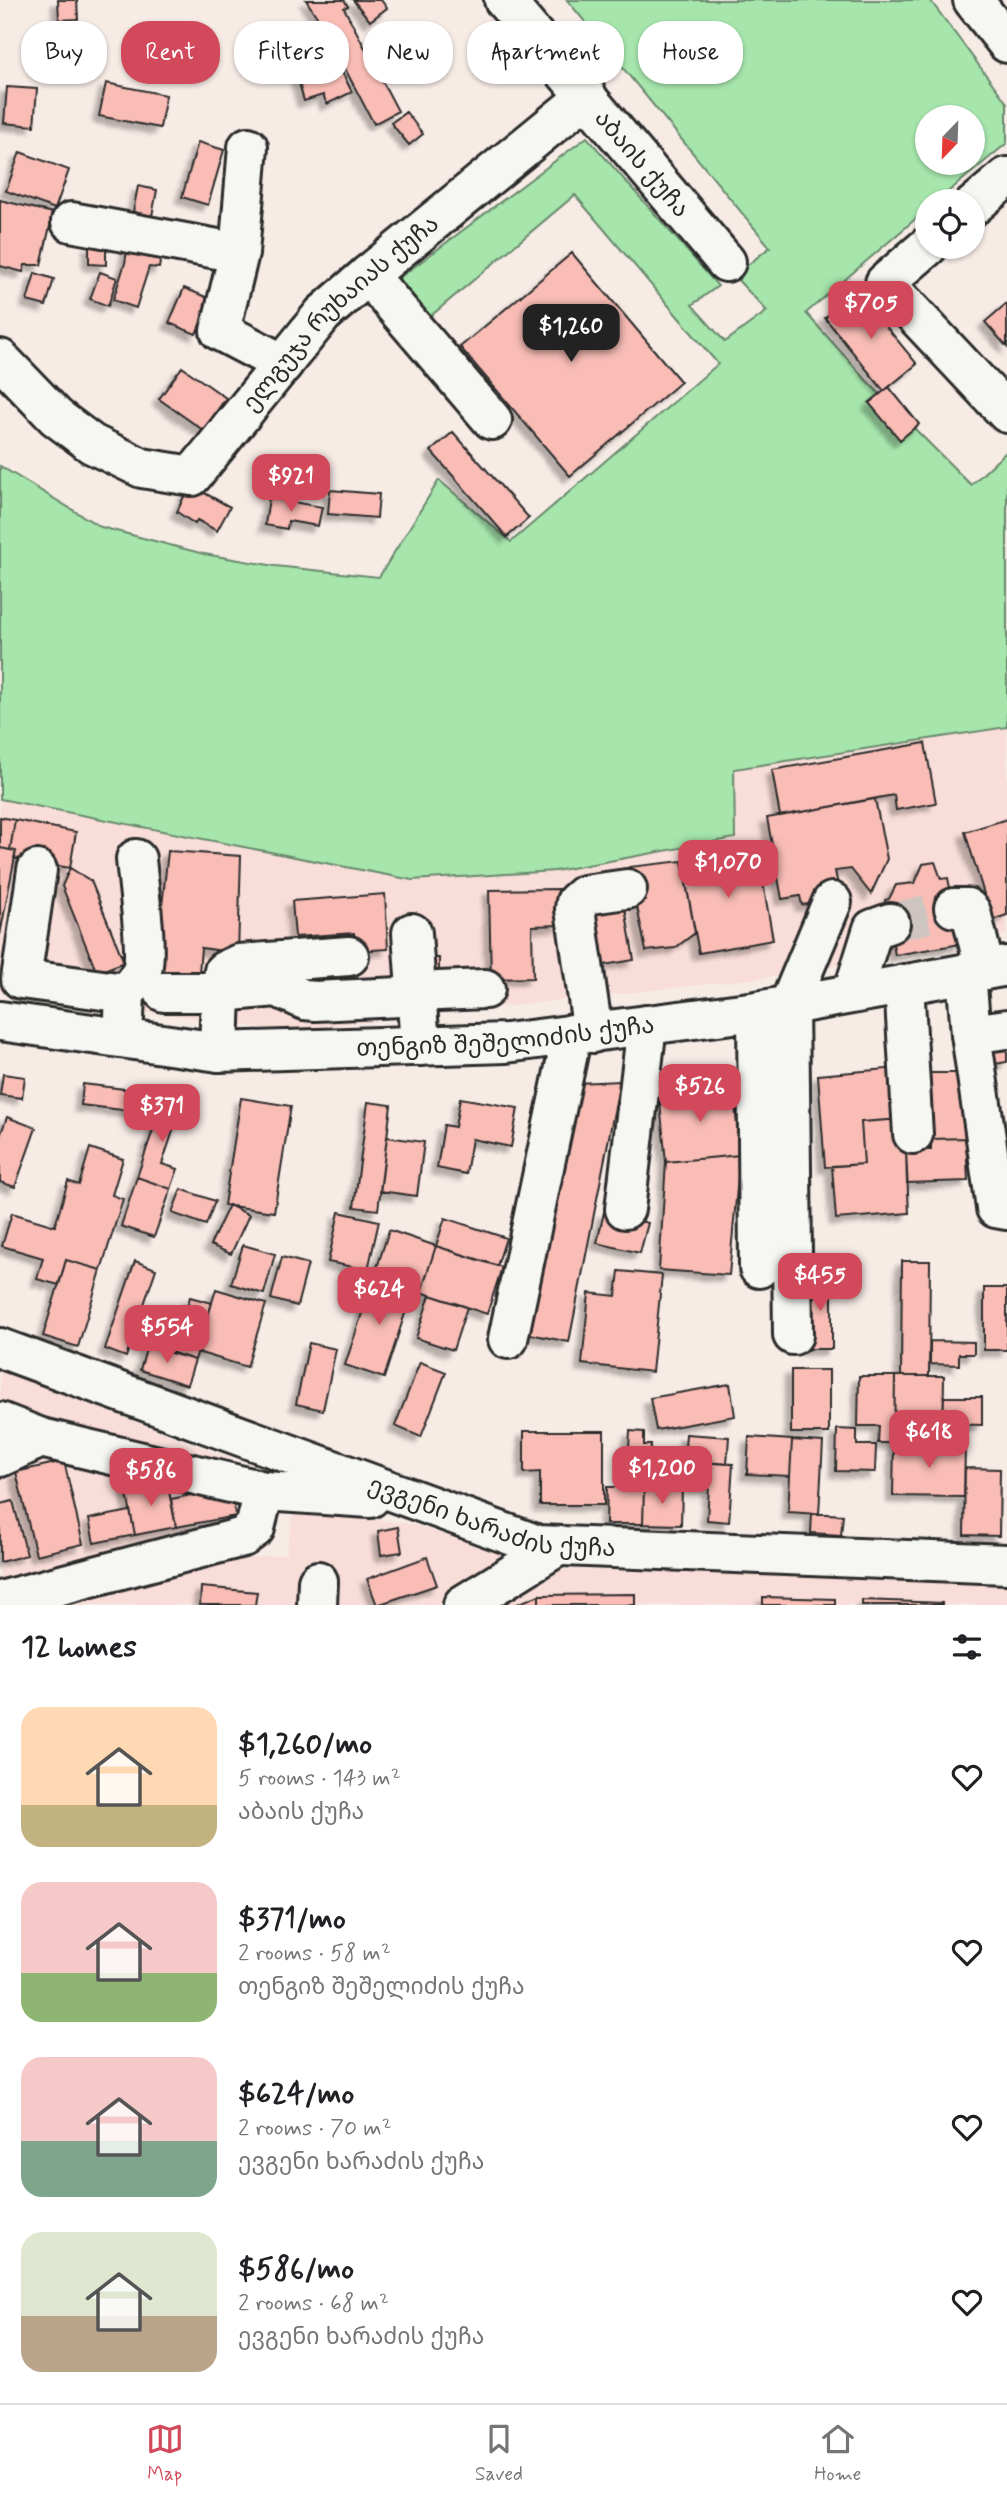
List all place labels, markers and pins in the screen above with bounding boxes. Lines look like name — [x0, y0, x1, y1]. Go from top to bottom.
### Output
pin: $705 — [830, 282, 912, 341]
pin: $1,260 — [514, 304, 628, 364]
pin: $921 — [250, 454, 332, 514]
pin: $1,070 — [671, 841, 785, 900]
pin: $526 — [659, 1064, 741, 1124]
pin: $371 — [121, 1084, 203, 1144]
pin: $455 — [779, 1254, 861, 1313]
pin: $624 — [338, 1268, 420, 1327]
pin: $554 — [126, 1306, 208, 1365]
pin: $618 — [888, 1410, 970, 1470]
pin: $1,200 — [605, 1446, 719, 1506]
pin: $586 — [110, 1448, 192, 1508]

